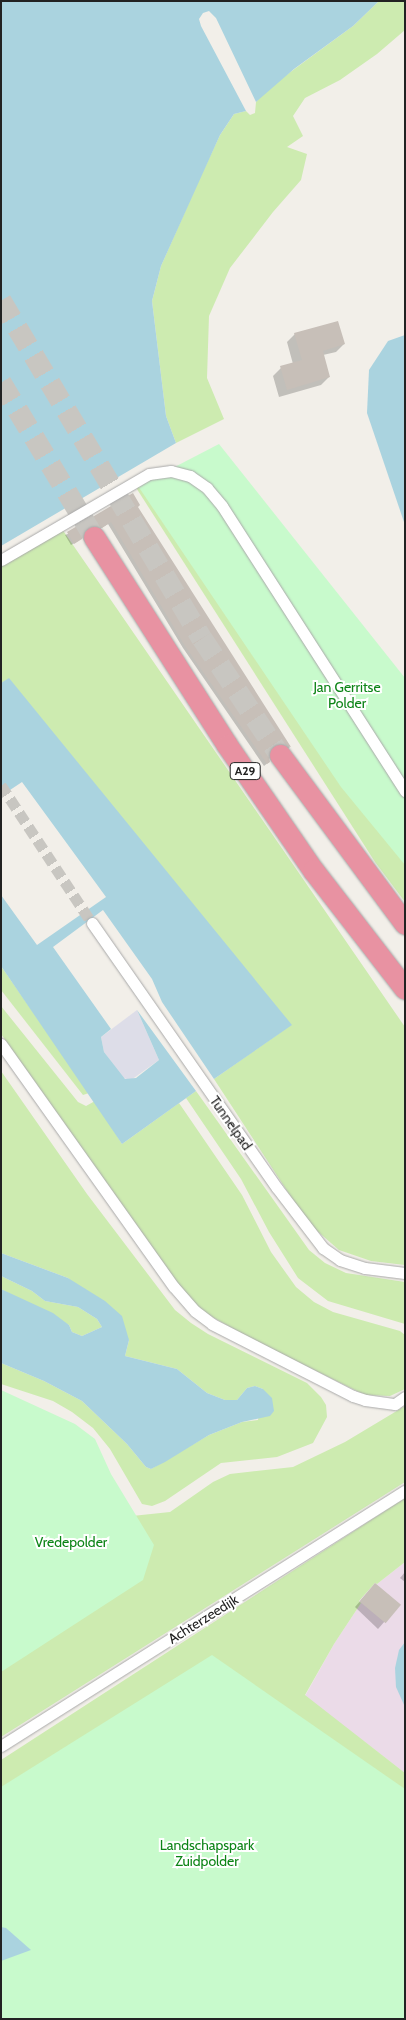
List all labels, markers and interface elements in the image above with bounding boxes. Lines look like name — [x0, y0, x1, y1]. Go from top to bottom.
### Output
park label: Jan Gerritse Polder — [313, 679, 381, 712]
road number: A29 — [229, 761, 261, 780]
street label: Tunnelpad — [206, 1093, 256, 1153]
park label: Vredepolder — [35, 1534, 107, 1550]
street label: Achterzeedijk — [165, 1591, 241, 1647]
park label: Landschapspark Zuidpolder — [160, 1837, 254, 1870]

